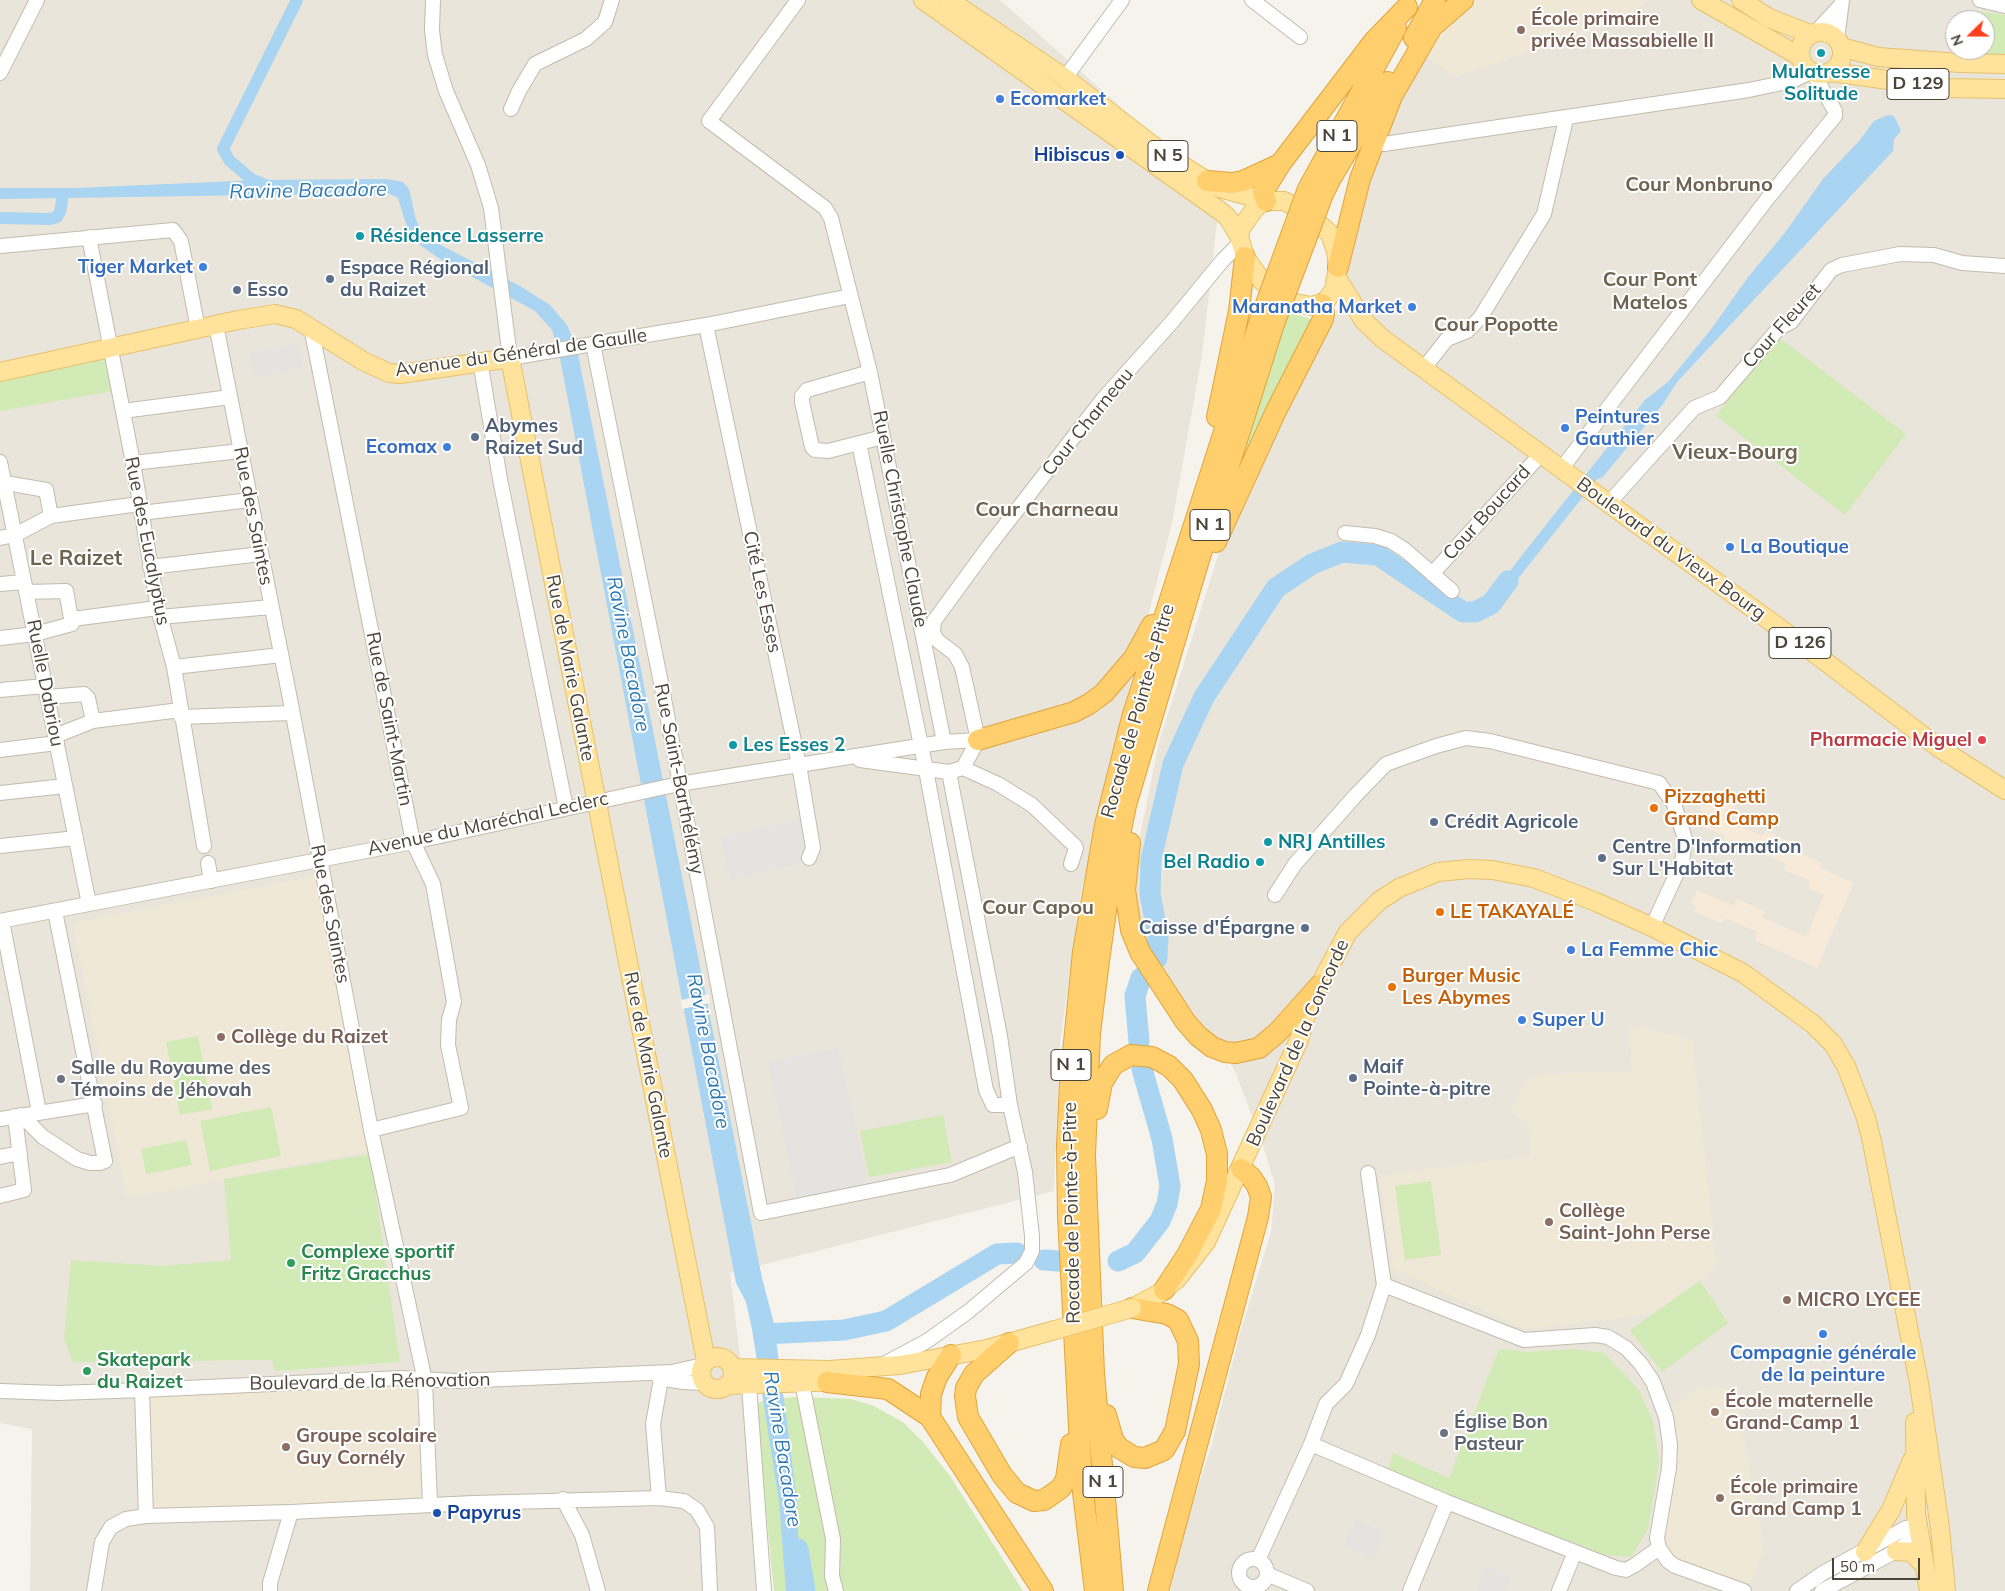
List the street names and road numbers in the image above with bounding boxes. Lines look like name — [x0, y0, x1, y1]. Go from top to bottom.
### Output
road number: D 129 — [1887, 68, 1949, 100]
road number: N 1 — [1317, 120, 1357, 152]
road number: N 5 — [1148, 140, 1188, 172]
street label: Cour Fleuret — [1738, 279, 1826, 373]
street label: Avenue du Général de Gaulle — [394, 324, 648, 382]
street label: Cour Charneau — [1038, 363, 1138, 481]
street label: Ruelle Christophe Claude — [868, 409, 932, 629]
street label: Rue des Saintes — [228, 445, 278, 587]
street label: Rue des Eucalyptus — [119, 455, 175, 627]
street label: Cour Boucard — [1439, 461, 1535, 565]
street label: Boulevard du Vieux Bourg — [1572, 473, 1770, 625]
road number: N 1 — [1190, 510, 1230, 540]
street label: Cité Les Esses — [738, 529, 786, 655]
street label: Rue de Marie Galante — [541, 573, 599, 763]
street label: Rocade de Pointe-à-Pitre — [1096, 601, 1180, 821]
street label: Ruelle Dabriou — [22, 618, 68, 748]
road number: D 126 — [1769, 628, 1831, 658]
street label: Rue de Saint-Martin — [361, 630, 417, 808]
street label: Rue Saint-Barthélémy — [649, 681, 709, 877]
street label: Avenue du Maréchal Leclerc — [365, 787, 611, 861]
street label: Rue des Saintes — [305, 843, 355, 985]
street label: Boulevard de la Concorde — [1242, 936, 1354, 1150]
street label: Rue de Marie Galante — [619, 970, 677, 1160]
road number: N 1 — [1051, 1050, 1091, 1080]
street label: Rocade de Pointe-à-Pitre — [1059, 1102, 1085, 1324]
street label: Boulevard de la Rénovation — [249, 1368, 491, 1396]
road number: N 1 — [1083, 1466, 1123, 1498]

